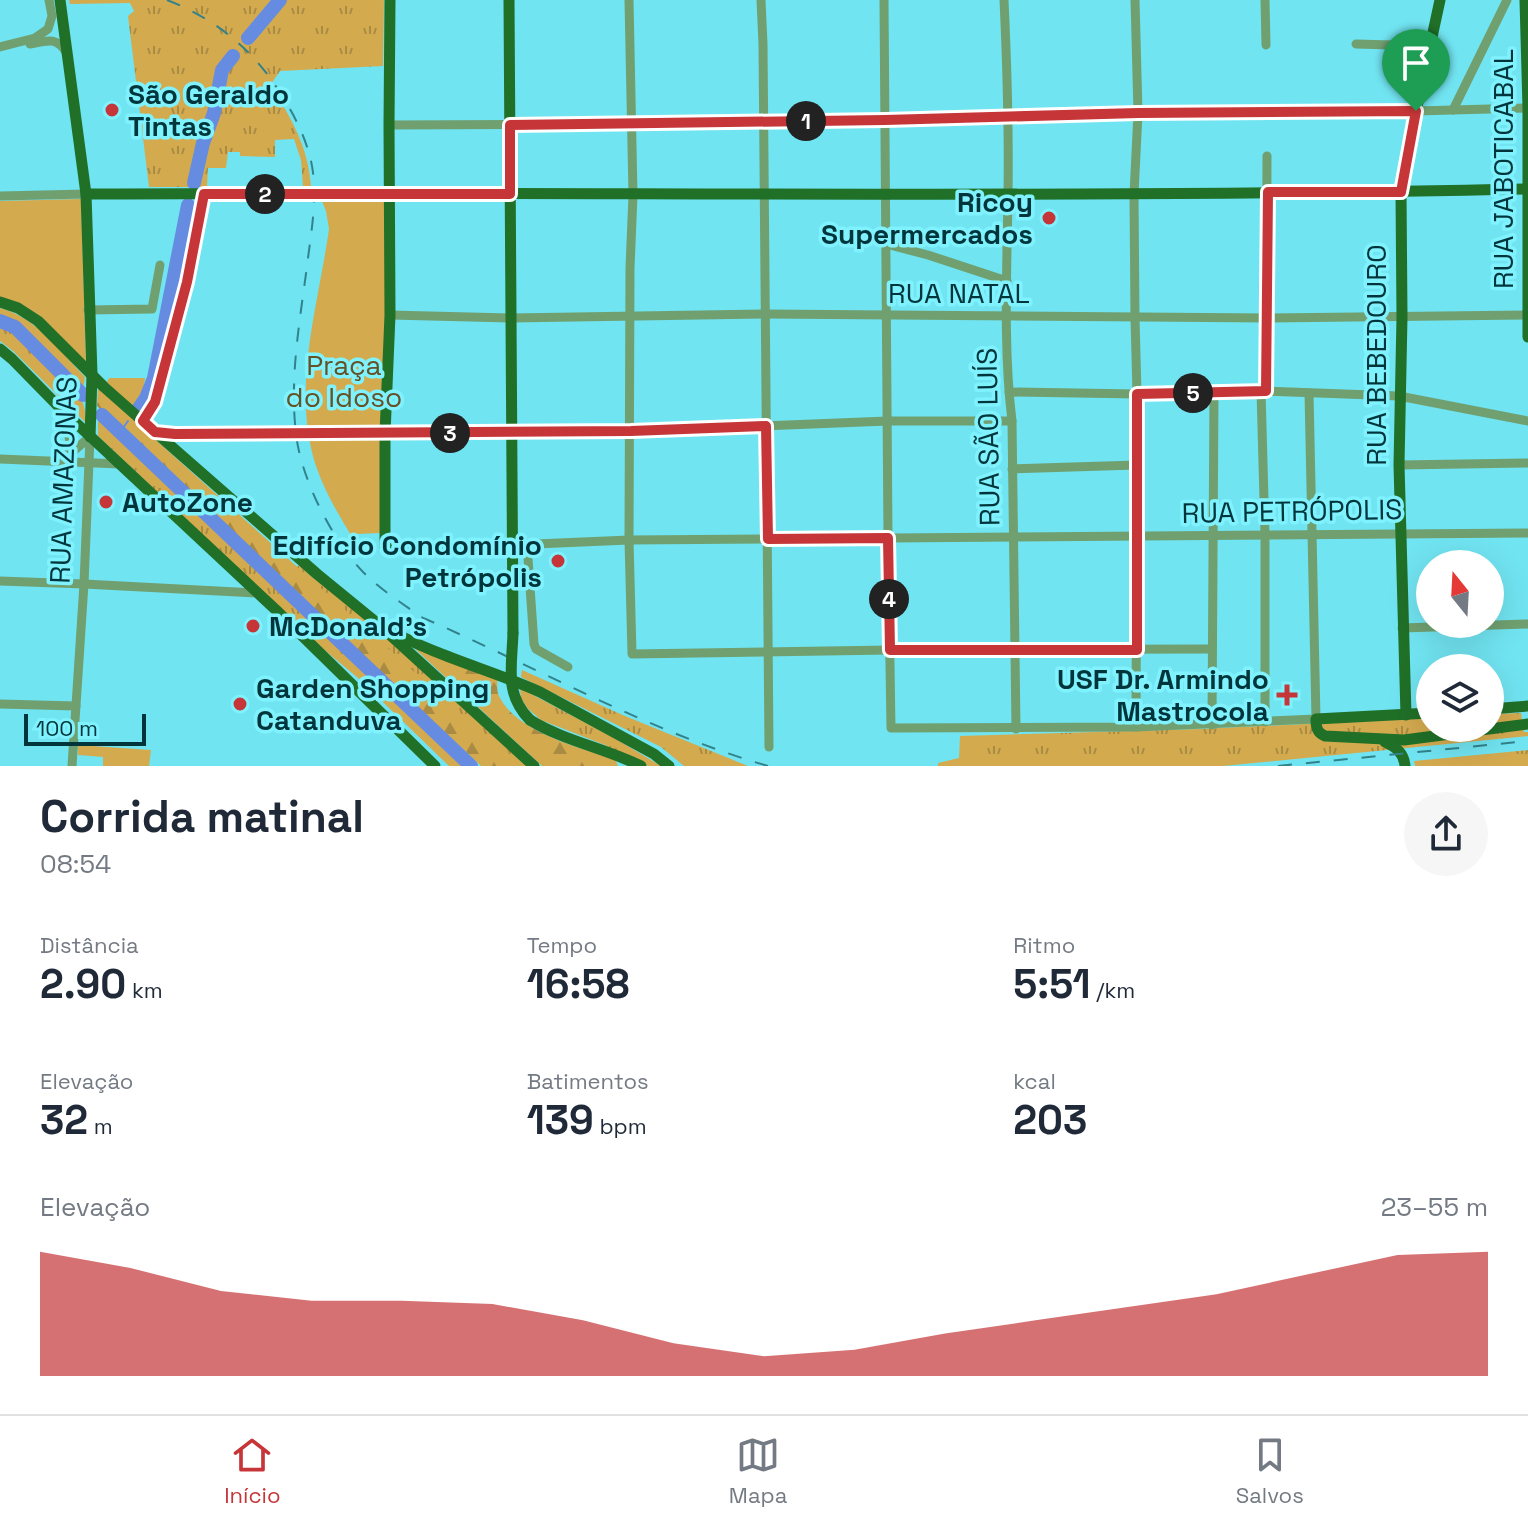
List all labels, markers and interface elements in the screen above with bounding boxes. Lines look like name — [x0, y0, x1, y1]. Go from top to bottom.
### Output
pin — [1382, 29, 1450, 111]
icon: arrive — [1394, 41, 1438, 85]
street label: RUA JABOTICABAL — [1485, 49, 1521, 289]
place label: São Geraldo Tintas — [128, 76, 289, 144]
marker: São Geraldo Tintas — [103, 101, 121, 119]
pin: 1 — [786, 101, 826, 141]
text: 1 — [801, 107, 811, 135]
pin: 2 — [245, 174, 285, 214]
text: 2 — [258, 180, 272, 208]
place label: Ricoy Supermercados — [821, 184, 1033, 252]
marker: Ricoy Supermercados — [1040, 209, 1058, 227]
street label: RUA BEBEDOURO — [1358, 244, 1394, 466]
street label: RUA NATAL — [888, 275, 1030, 311]
park label: Praça do Idoso — [286, 347, 402, 415]
street label: RUA SÃO LUÍS — [968, 348, 1008, 526]
pin: 5 — [1173, 373, 1213, 413]
street label: RUA AMAZONAS — [41, 376, 85, 584]
text: 5 — [1186, 379, 1200, 407]
pin: 3 — [430, 413, 470, 453]
text: 3 — [443, 419, 457, 447]
place label: AutoZone — [122, 484, 253, 520]
street label: RUA PETRÓPOLIS — [1181, 491, 1403, 531]
marker: AutoZone — [97, 493, 115, 511]
place label: Edifício Condomínio Petrópolis — [273, 527, 542, 595]
north arrow — [1416, 550, 1504, 638]
map controls — [1416, 550, 1504, 742]
marker: Edifício Condomínio Petrópolis — [549, 552, 567, 570]
pin: 4 — [869, 579, 909, 619]
text: 4 — [882, 585, 896, 613]
place label: McDonald's — [269, 608, 427, 644]
marker: McDonald's — [244, 617, 262, 635]
button: layers — [1416, 654, 1504, 742]
place label: USF Dr. Armindo Mastrocola — [1057, 661, 1269, 729]
place label: Garden Shopping Catanduva — [256, 670, 489, 738]
marker: USF Dr. Armindo Mastrocola — [1276, 684, 1298, 706]
marker: Garden Shopping Catanduva — [231, 695, 249, 713]
scale bar — [24, 710, 146, 746]
text: 100 m — [36, 714, 98, 742]
text: Corrida matinal — [40, 789, 364, 845]
button: share — [1404, 792, 1488, 876]
text: 08:54 — [40, 847, 111, 881]
text: Distância — [40, 931, 139, 959]
text: Tempo — [527, 931, 597, 959]
text: Ritmo — [1013, 931, 1075, 959]
text: 2.90 — [40, 959, 126, 1010]
text: 16:58 — [527, 959, 629, 1010]
text: 5:51 — [1013, 959, 1091, 1010]
text: km — [126, 976, 163, 1004]
text: /km — [1091, 976, 1135, 1004]
text: Elevação — [40, 1067, 133, 1095]
text: Batimentos — [527, 1067, 649, 1095]
text: kcal — [1013, 1067, 1056, 1095]
text: 32 — [40, 1095, 88, 1146]
text: 139 — [527, 1095, 594, 1146]
text: 203 — [1013, 1095, 1087, 1146]
text: m — [88, 1112, 113, 1140]
text: bpm — [594, 1112, 647, 1140]
text: Elevação — [40, 1190, 150, 1224]
text: 23–55 m — [1381, 1190, 1488, 1224]
tab: Início — [224, 1433, 281, 1509]
tab: Mapa — [729, 1433, 787, 1509]
tab: Salvos — [1236, 1433, 1304, 1509]

